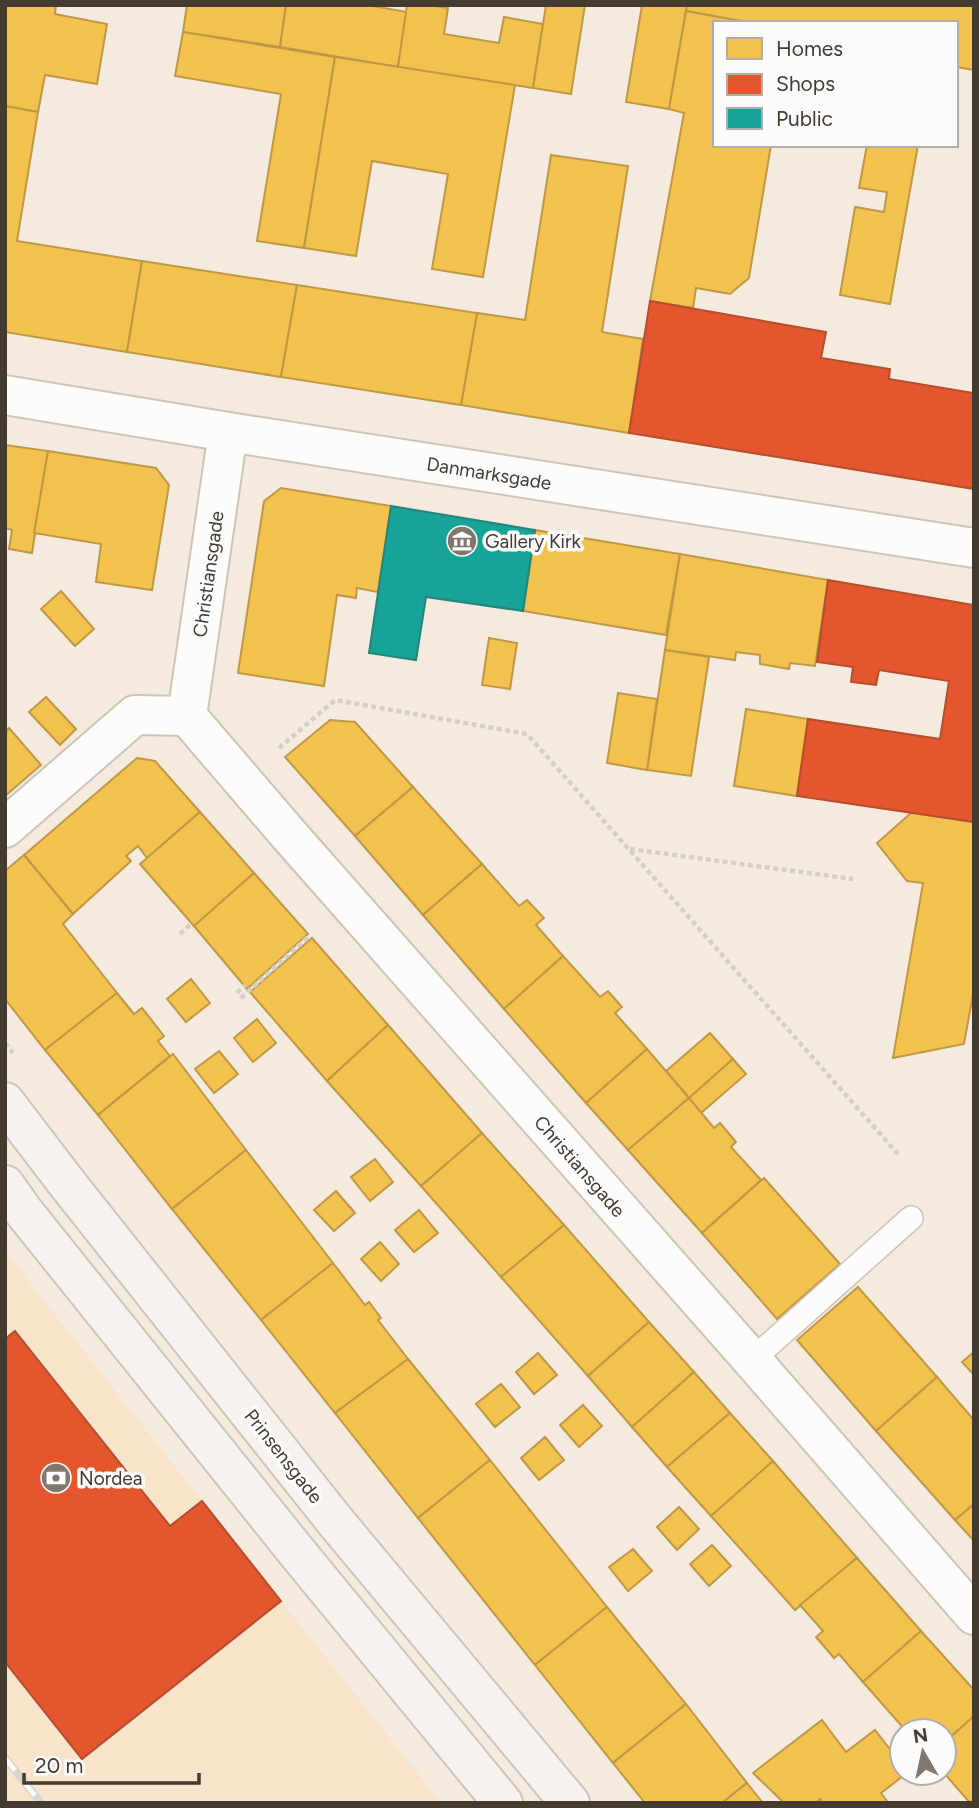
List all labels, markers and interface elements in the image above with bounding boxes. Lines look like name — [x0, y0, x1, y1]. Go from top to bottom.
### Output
legend — [713, 21, 958, 147]
text: Homes — [776, 36, 843, 61]
text: Shops — [776, 71, 835, 96]
text: Public — [776, 106, 833, 131]
street label: Danmarksgade — [425, 452, 553, 495]
street label: Christiansgade — [188, 510, 229, 639]
museum icon: Gallery Kirk — [445, 524, 479, 558]
place label: Gallery Kirk — [485, 530, 581, 553]
street label: Christiansgade — [529, 1111, 630, 1222]
street label: Prinsensgade — [240, 1405, 328, 1508]
bank icon: Nordea — [39, 1461, 73, 1495]
place label: Nordea — [79, 1467, 142, 1490]
north arrow — [888, 1717, 958, 1787]
text: N — [911, 1723, 929, 1748]
scale bar — [24, 1742, 200, 1786]
text: 20 m — [35, 1753, 83, 1778]

